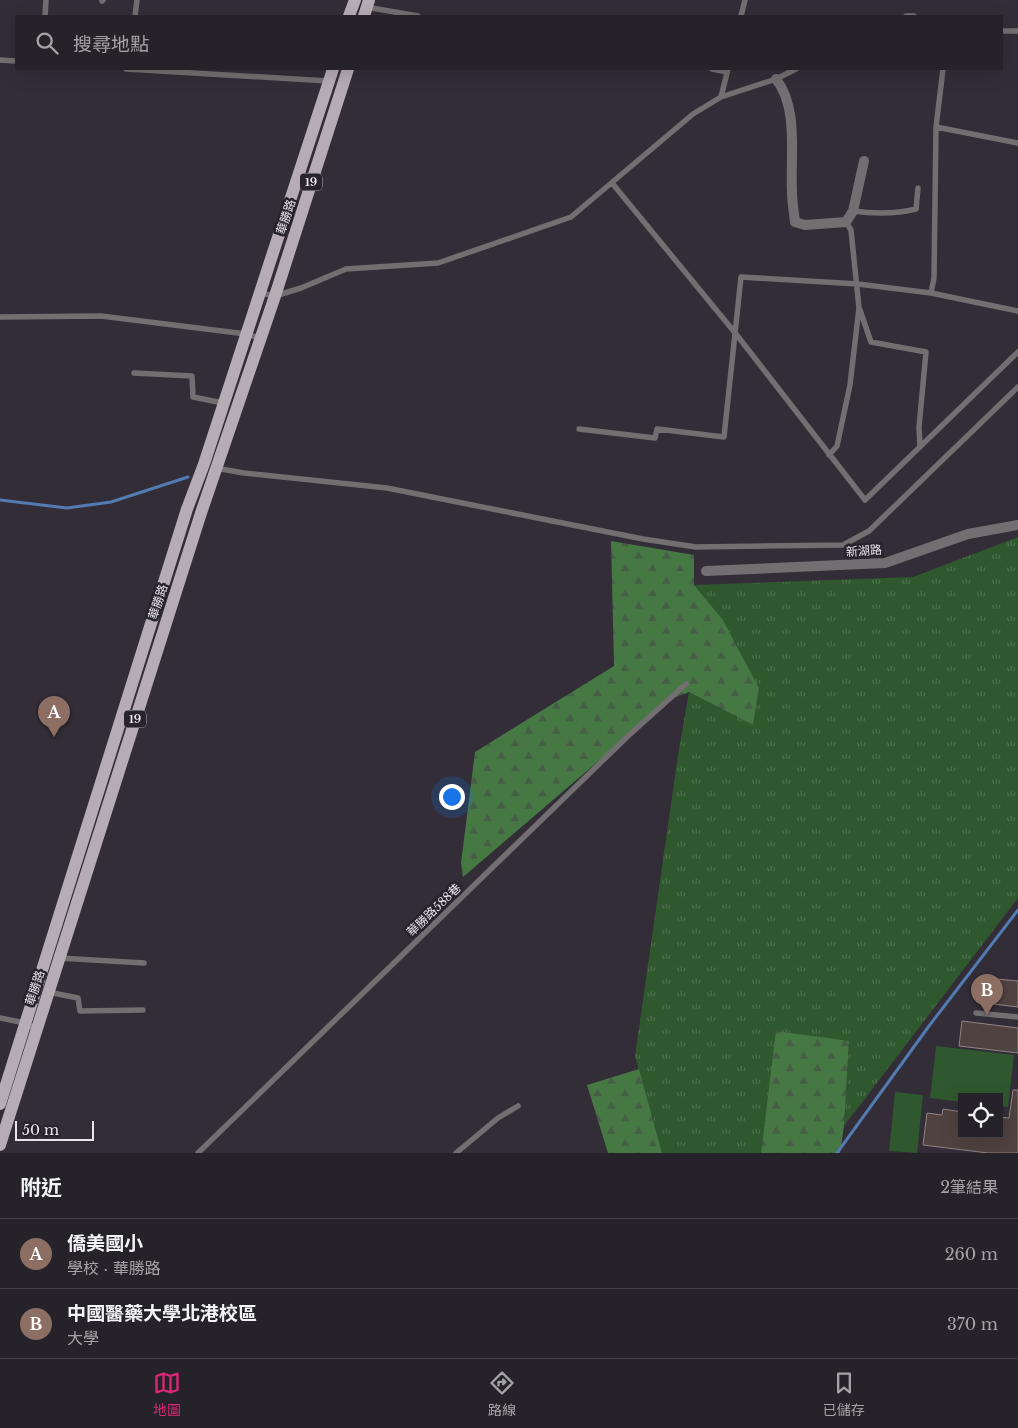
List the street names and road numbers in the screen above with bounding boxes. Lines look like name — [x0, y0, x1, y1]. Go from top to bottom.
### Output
road number: 19 — [300, 173, 322, 190]
street label: 華勝路 — [273, 197, 298, 236]
street label: 新湖路 — [845, 542, 882, 559]
street label: 華勝路 — [145, 582, 170, 621]
road number: 19 — [124, 711, 146, 728]
street label: 華勝路588巷 — [403, 880, 464, 939]
street label: 華勝路 — [22, 968, 47, 1007]

